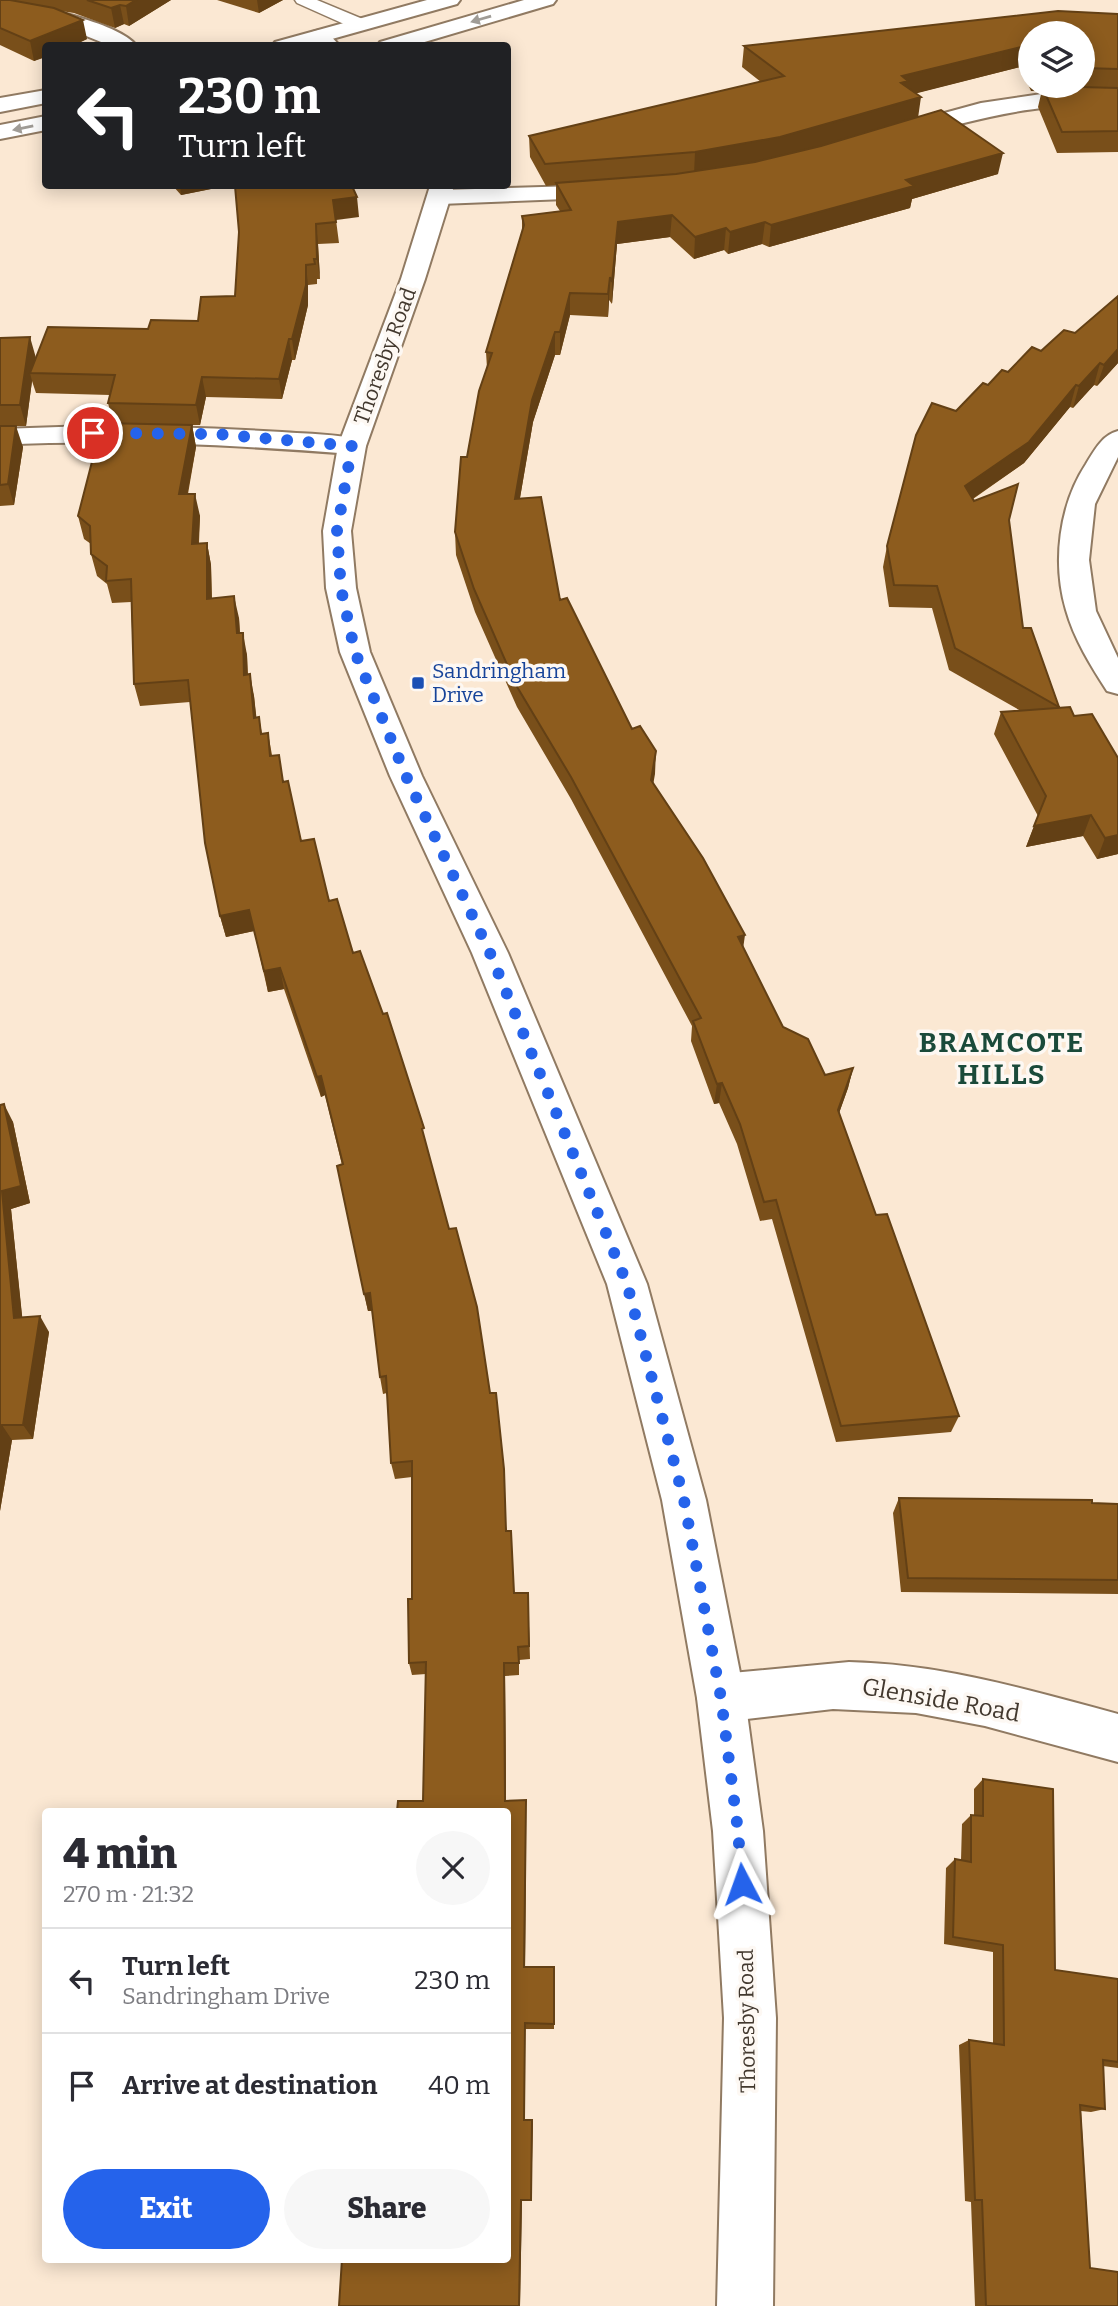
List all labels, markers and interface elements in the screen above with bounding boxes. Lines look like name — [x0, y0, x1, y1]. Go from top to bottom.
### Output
one-way arrow — [470, 14, 491, 24]
map controls — [1018, 21, 1095, 98]
button: layers — [1018, 21, 1095, 98]
text: 230 m — [178, 67, 321, 126]
icon: left — [63, 70, 154, 161]
one-way arrow — [12, 122, 34, 133]
text: Turn left — [178, 127, 306, 165]
street label: Thoresby Road — [348, 284, 422, 428]
pin — [63, 403, 123, 463]
icon: arrive — [74, 414, 112, 452]
place label: Sandringham Drive — [432, 658, 566, 708]
marker: Sandringham Drive — [410, 675, 426, 691]
district label: BRAMCOTE HILLS — [919, 1026, 1085, 1091]
street label: Glenside Road — [860, 1672, 1022, 1728]
text: 4 min — [63, 1829, 177, 1879]
button: close — [416, 1831, 490, 1905]
position arrow — [705, 1847, 779, 1921]
text: 270 m · 21:32 — [63, 1880, 194, 1908]
street label: Thoresby Road — [733, 1949, 761, 2093]
text: Turn left — [122, 1951, 230, 1982]
icon: left — [63, 1962, 101, 2000]
text: 230 m — [414, 1965, 490, 1996]
text: Sandringham Drive — [122, 1982, 330, 2010]
icon: arrive — [63, 2067, 101, 2105]
text: Arrive at destination — [122, 2070, 377, 2101]
text: 40 m — [428, 2070, 490, 2101]
button: Exit — [63, 2169, 270, 2249]
button: Share — [284, 2169, 490, 2249]

